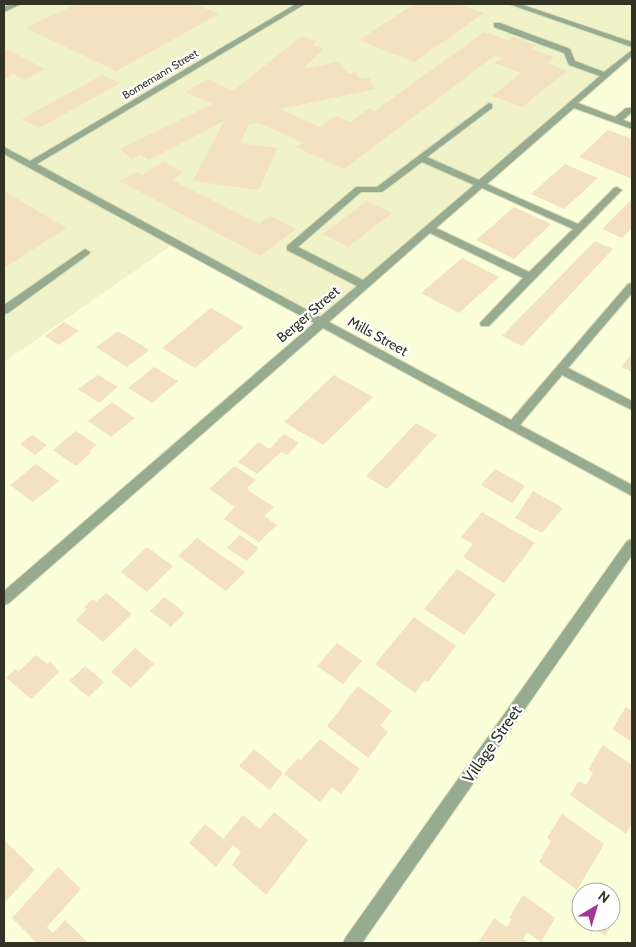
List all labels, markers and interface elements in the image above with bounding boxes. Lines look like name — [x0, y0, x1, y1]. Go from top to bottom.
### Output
street label: Bornemann Street — [120, 46, 201, 102]
street label: Berger Street — [273, 282, 343, 346]
street label: Mills Street — [345, 312, 411, 360]
street label: Village Street — [458, 701, 526, 786]
north arrow — [571, 882, 621, 932]
text: N — [595, 887, 613, 907]

